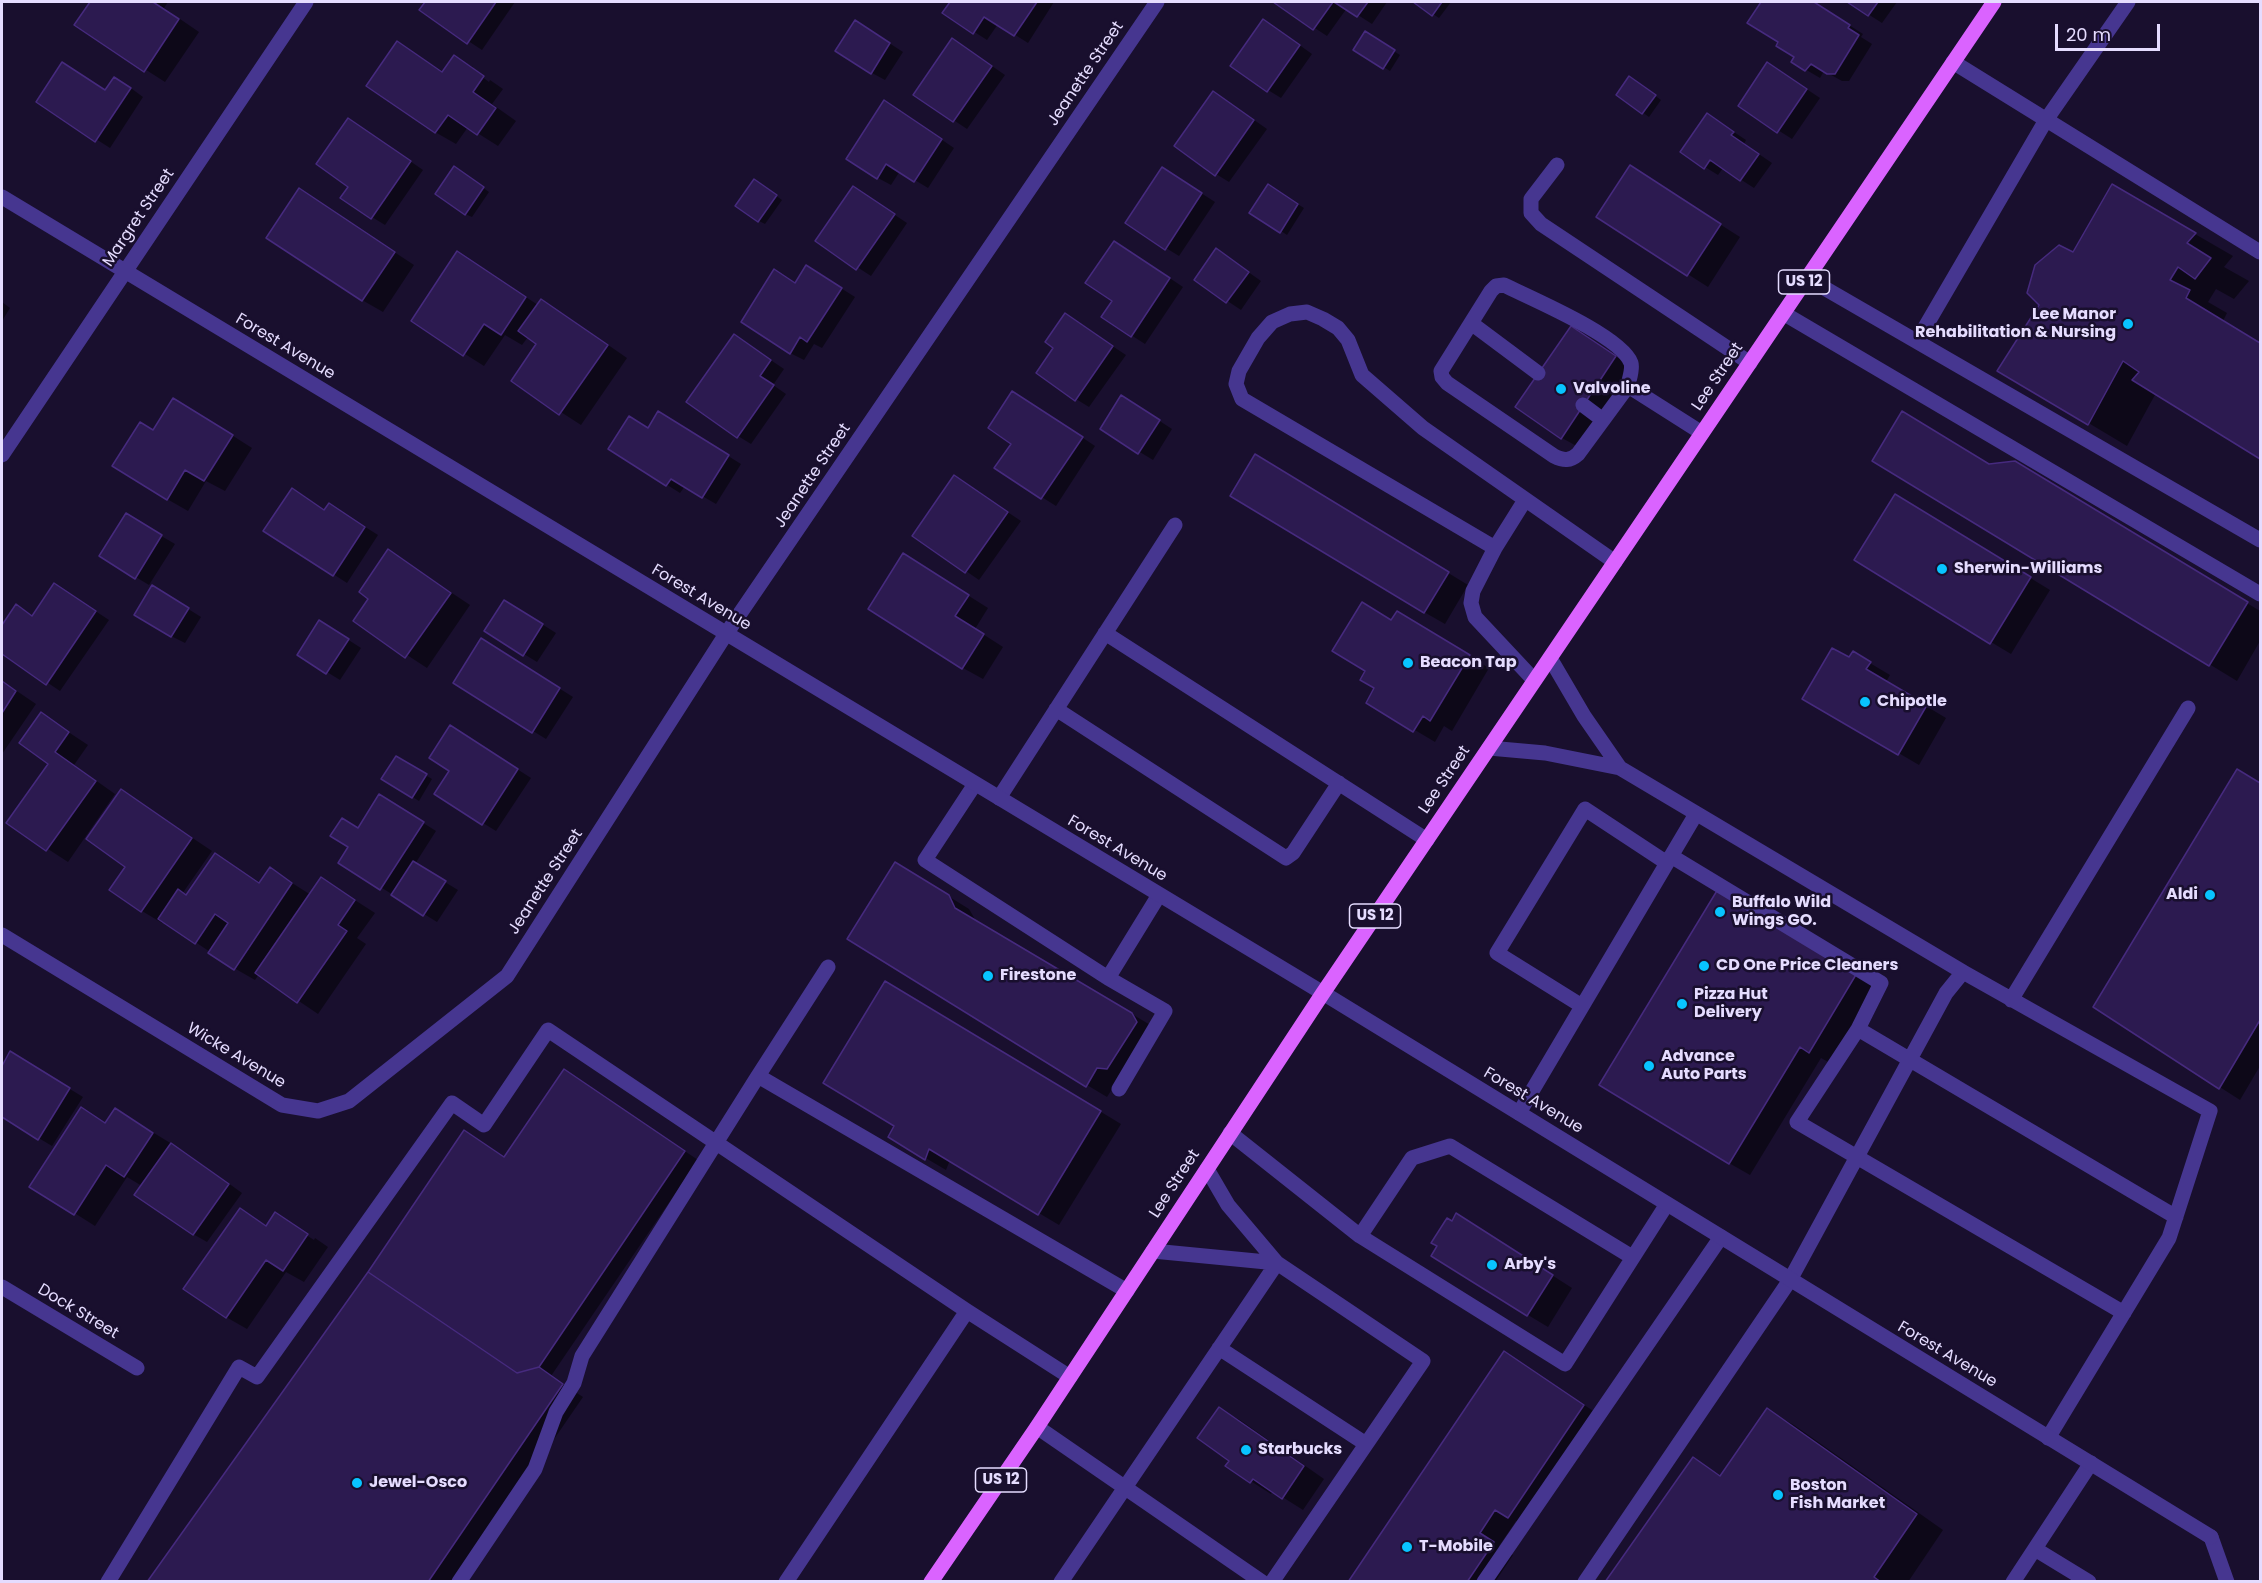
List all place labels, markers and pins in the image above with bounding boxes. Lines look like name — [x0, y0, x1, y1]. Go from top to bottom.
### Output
place label: Lee Manor Rehabilitation & Nursing — [1915, 305, 2116, 343]
marker: Lee Manor Rehabilitation & Nursing — [2121, 317, 2135, 331]
place label: Valvoline — [1573, 379, 1651, 399]
marker: Valvoline — [1554, 382, 1568, 396]
place label: Sherwin-Williams — [1954, 559, 2102, 579]
marker: Sherwin-Williams — [1935, 562, 1949, 576]
place label: Beacon Tap — [1420, 653, 1516, 673]
marker: Beacon Tap — [1401, 656, 1415, 670]
place label: Chipotle — [1877, 692, 1947, 712]
marker: Chipotle — [1858, 695, 1872, 709]
place label: Aldi — [2166, 885, 2198, 905]
marker: Aldi — [2203, 888, 2217, 902]
place label: Buffalo Wild Wings GO. — [1732, 893, 1831, 931]
marker: Buffalo Wild Wings GO. — [1713, 905, 1727, 919]
place label: CD One Price Cleaners — [1716, 956, 1898, 976]
marker: CD One Price Cleaners — [1697, 959, 1711, 973]
place label: Firestone — [1000, 966, 1076, 986]
marker: Firestone — [981, 969, 995, 983]
place label: Pizza Hut Delivery — [1694, 985, 1768, 1023]
marker: Pizza Hut Delivery — [1675, 997, 1689, 1011]
place label: Advance Auto Parts — [1661, 1047, 1747, 1085]
marker: Advance Auto Parts — [1642, 1059, 1656, 1073]
place label: Arby's — [1504, 1255, 1556, 1275]
marker: Arby's — [1485, 1258, 1499, 1272]
place label: Starbucks — [1258, 1440, 1342, 1460]
marker: Starbucks — [1239, 1443, 1253, 1457]
place label: Jewel-Osco — [369, 1473, 467, 1493]
marker: Jewel-Osco — [350, 1476, 364, 1490]
place label: Boston Fish Market — [1790, 1476, 1885, 1514]
marker: Boston Fish Market — [1771, 1488, 1785, 1502]
place label: T-Mobile — [1419, 1537, 1493, 1557]
marker: T-Mobile — [1400, 1540, 1414, 1554]

